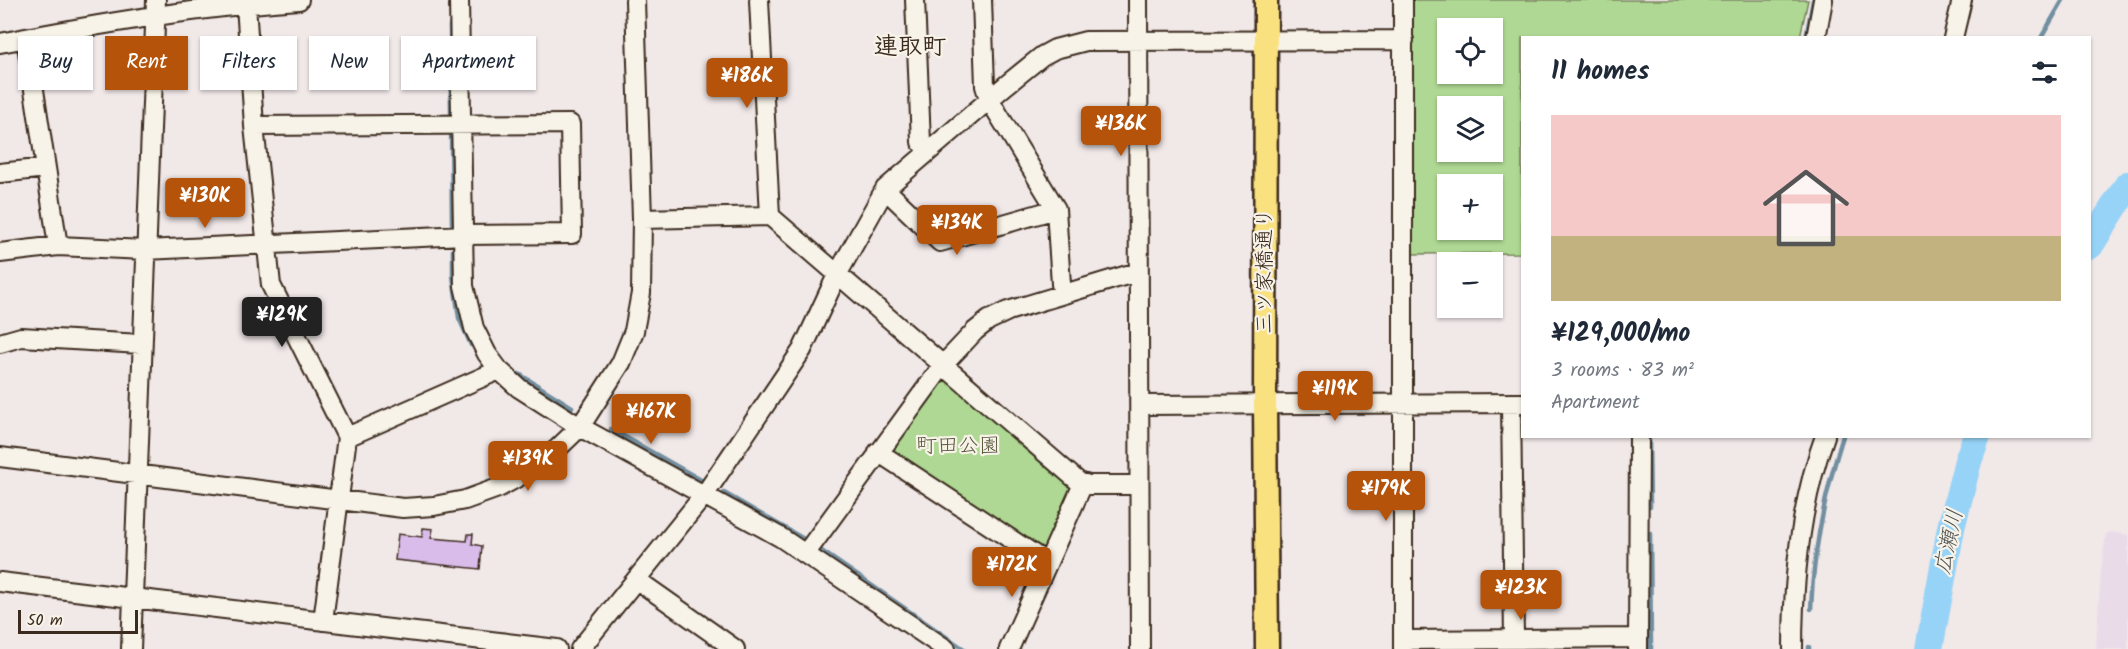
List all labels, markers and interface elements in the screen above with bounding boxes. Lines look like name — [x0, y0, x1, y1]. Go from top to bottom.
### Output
map controls — [1437, 18, 1503, 318]
button: locate — [1437, 18, 1503, 84]
district label: 連取町 — [874, 28, 946, 67]
chip: Buy — [18, 36, 93, 90]
chip: Rent — [105, 36, 188, 90]
chip: Filters — [200, 36, 297, 90]
chip: New — [309, 36, 389, 90]
chip: Apartment — [401, 36, 536, 90]
text: 11 homes — [1551, 51, 1649, 93]
icon: filters — [2028, 56, 2061, 89]
pin: ¥186K — [705, 58, 789, 109]
text: ¥186K — [720, 61, 774, 93]
button: layers — [1437, 96, 1503, 162]
pin: ¥136K — [1079, 106, 1163, 157]
text: ¥136K — [1095, 109, 1147, 141]
icon: home — [1752, 154, 1860, 262]
button: + — [1437, 174, 1503, 240]
pin: ¥130K — [163, 178, 247, 229]
text: ¥130K — [179, 181, 231, 213]
pin: ¥134K — [915, 205, 999, 256]
text: ¥134K — [931, 208, 983, 240]
street label: 三ツ家橋通り — [1249, 208, 1282, 334]
button: − — [1437, 252, 1503, 318]
pin: ¥129K — [240, 297, 324, 348]
text: ¥129K — [256, 300, 308, 332]
text: ¥129,000/mo — [1551, 313, 1690, 355]
text: 3 rooms · 83 m² — [1551, 355, 1694, 387]
pin: ¥119K — [1293, 371, 1377, 422]
text: ¥119K — [1312, 374, 1358, 406]
text: Apartment — [1551, 387, 1640, 419]
pin: ¥167K — [609, 394, 693, 445]
text: ¥167K — [626, 397, 676, 429]
park label: 町田公園 — [916, 430, 1000, 463]
pin: ¥139K — [486, 441, 570, 492]
text: ¥139K — [502, 444, 554, 476]
pin: ¥179K — [1344, 471, 1428, 522]
text: ¥179K — [1361, 474, 1411, 506]
water label: 広瀬川 — [1926, 506, 1974, 578]
pin: ¥172K — [970, 547, 1054, 598]
text: ¥172K — [986, 550, 1038, 582]
pin: ¥123K — [1479, 570, 1563, 621]
text: ¥123K — [1495, 573, 1547, 605]
scale bar — [18, 607, 138, 634]
text: 50 m — [27, 608, 63, 633]

